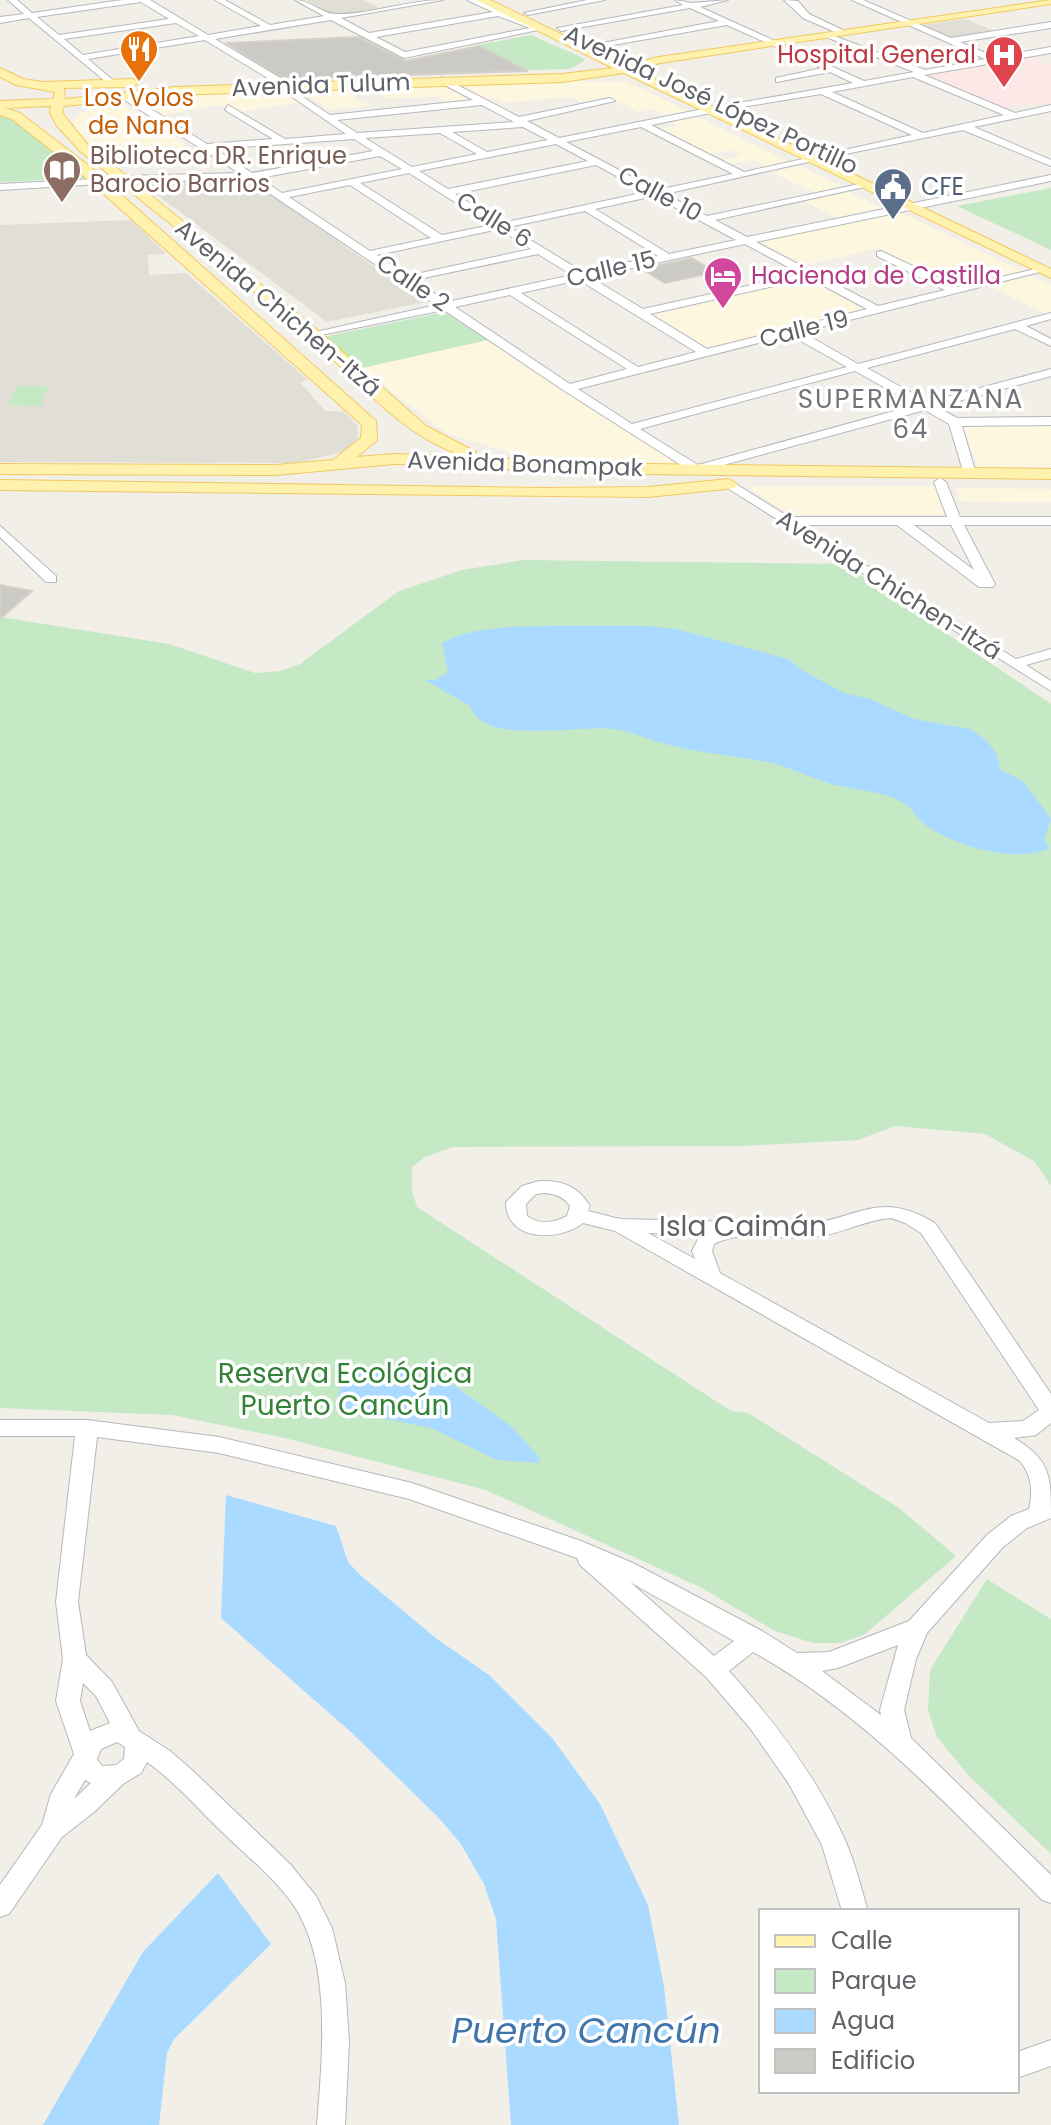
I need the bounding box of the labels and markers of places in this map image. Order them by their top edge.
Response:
restaurant icon: Los Volos de Nana [118,28,160,83]
hospital icon: Hospital General [983,34,1025,89]
place label: Hospital General [777,38,976,71]
place label: Los Volos de Nana [84,81,194,142]
place label: Biblioteca DR. Enrique Barocio Barrios [90,139,347,200]
library icon: Biblioteca DR. Enrique Barocio Barrios [41,149,83,204]
public building icon: CFE [872,166,914,221]
place label: CFE [921,170,964,203]
hotel icon: Hacienda de Castilla [702,255,744,310]
place label: Hacienda de Castilla [751,259,1001,292]

